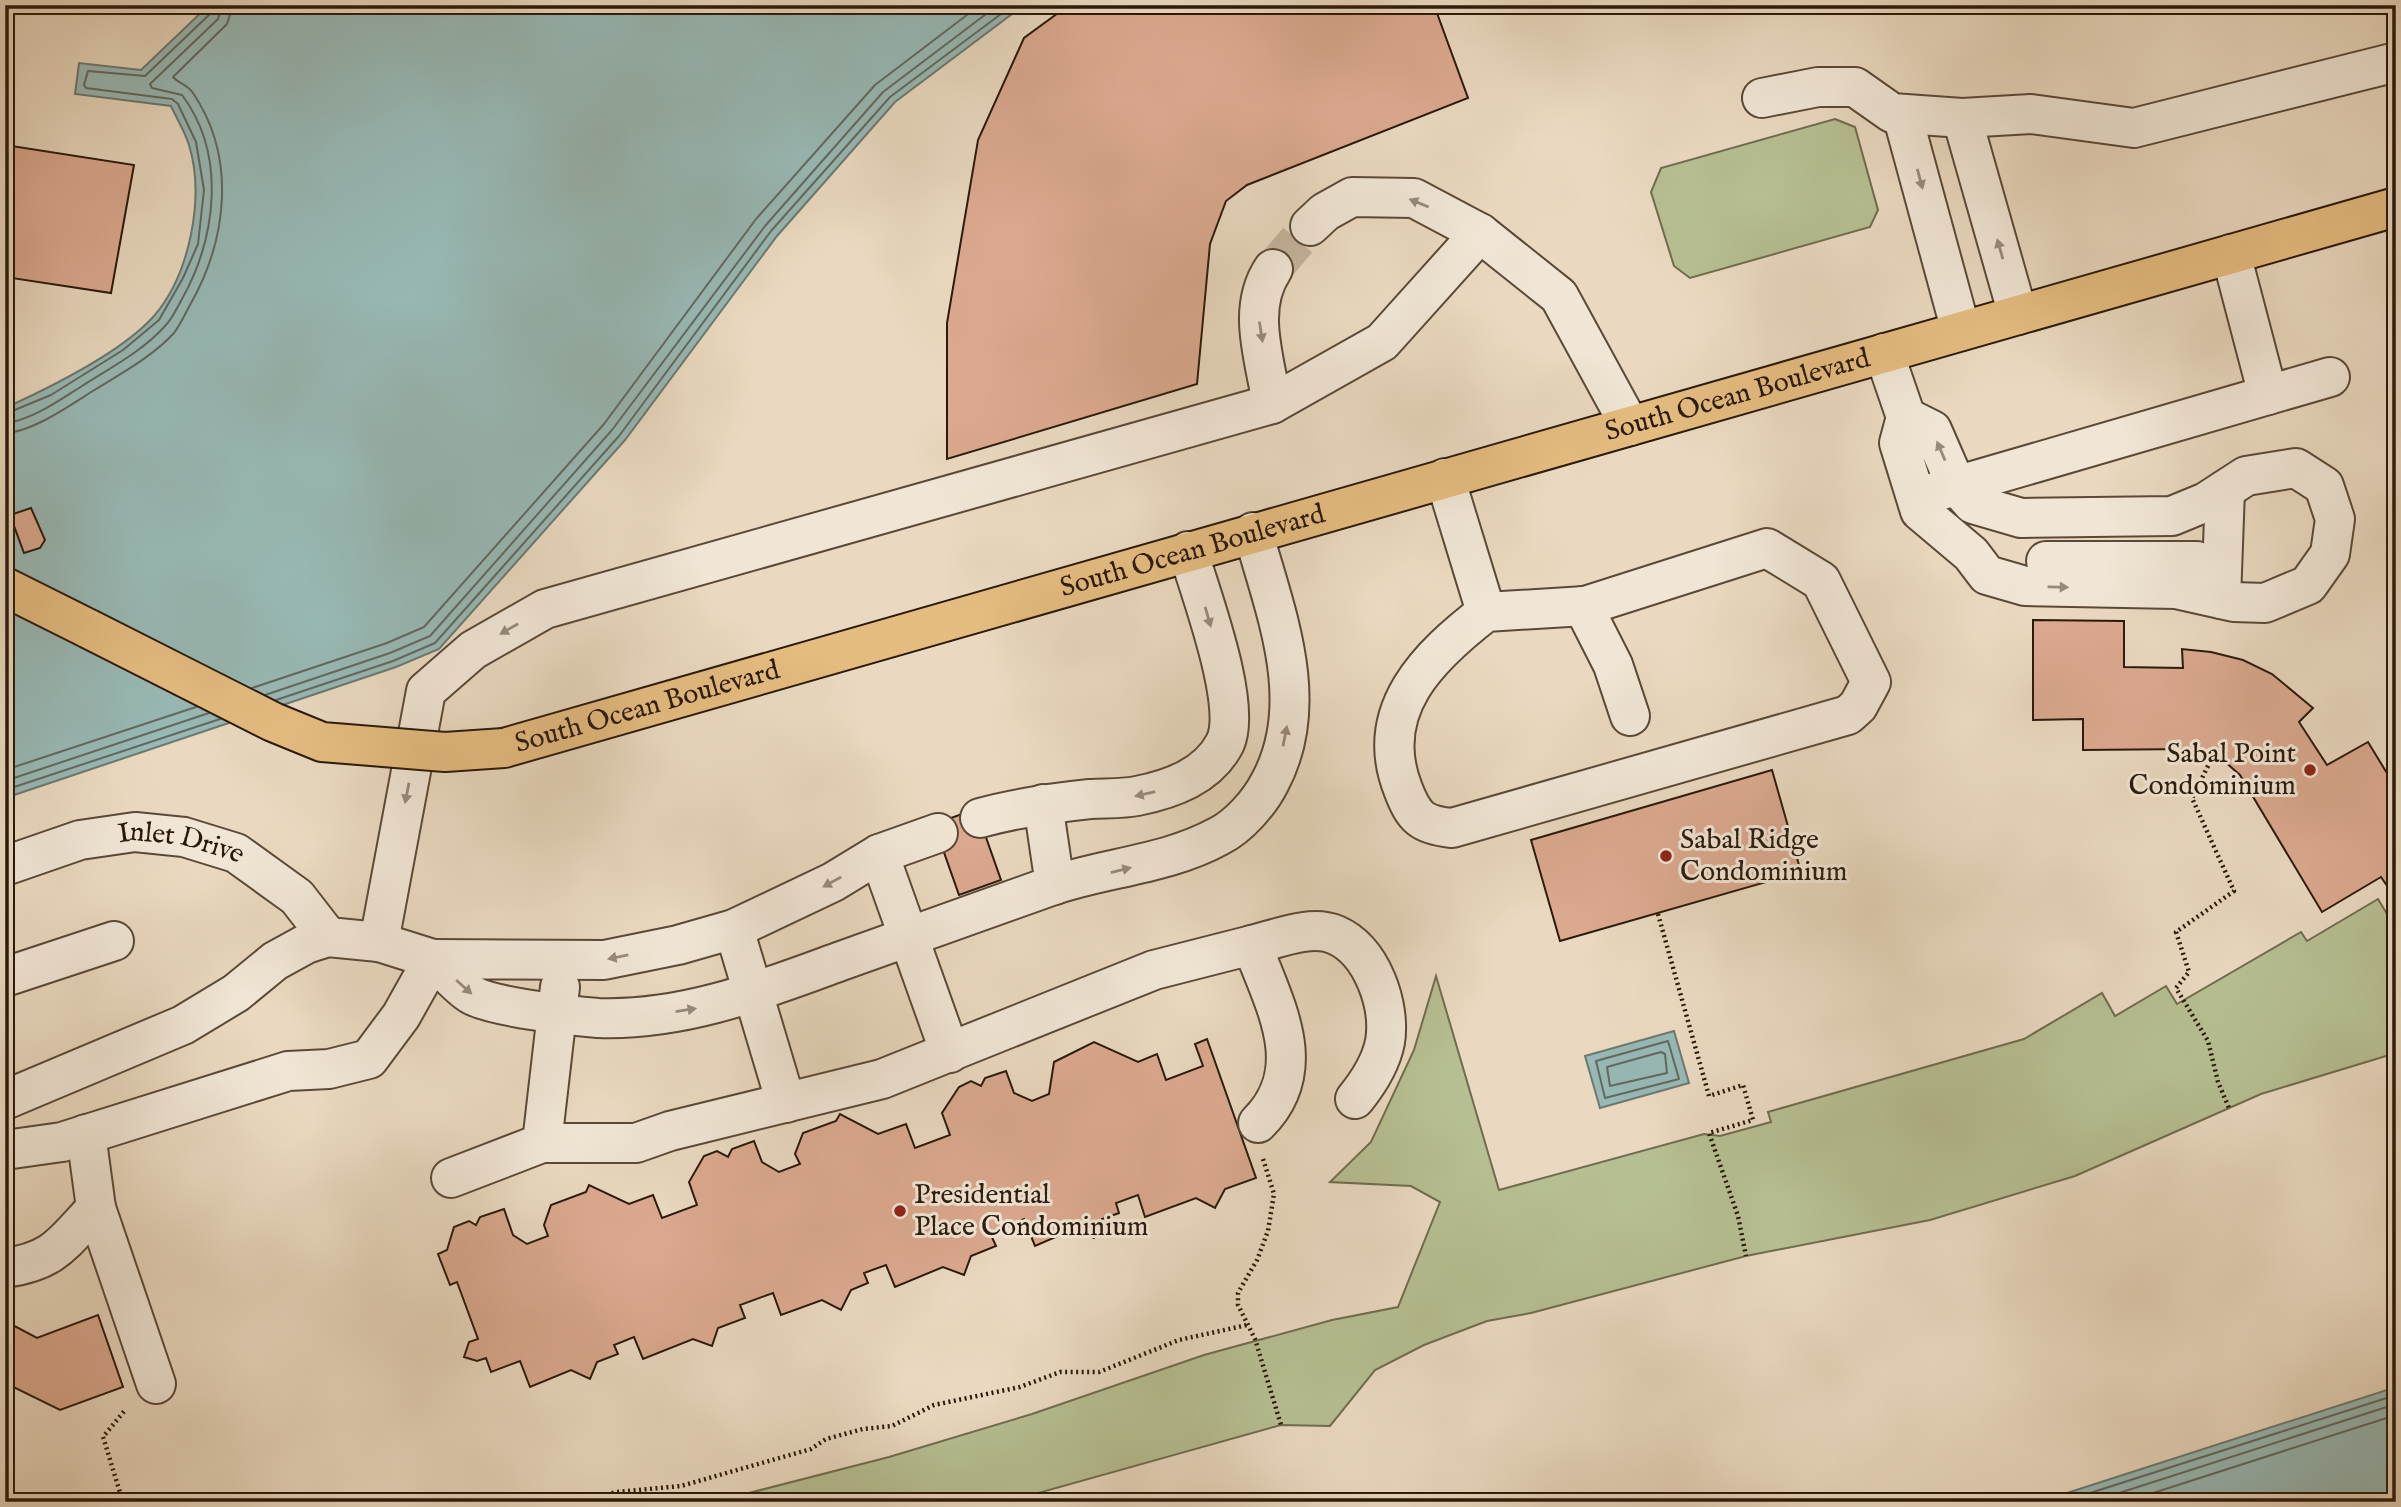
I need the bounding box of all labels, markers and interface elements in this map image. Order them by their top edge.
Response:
one-way arrow [1915,169,1926,191]
one-way arrow [1408,197,1429,208]
one-way arrow [1994,238,2004,259]
one-way arrow [1256,321,1267,343]
street label: South Ocean Boulevard [1601,341,1874,450]
one-way arrow [1935,440,1946,461]
street label: South Ocean Boulevard [1056,497,1329,606]
one-way arrow [2048,581,2070,593]
one-way arrow [1203,606,1213,627]
one-way arrow [499,623,518,635]
street label: South Ocean Boulevard [511,653,784,762]
one-way arrow [1280,725,1291,747]
place label: Sabal Point Condominium [2129,737,2296,804]
marker: Sabal Point Condominium [2302,762,2318,778]
one-way arrow [401,782,412,804]
one-way arrow [1134,788,1156,799]
street label: Inlet Drive [116,814,252,872]
place label: Sabal Ridge Condominium [1680,823,1847,890]
marker: Sabal Ridge Condominium [1658,848,1674,864]
one-way arrow [1111,864,1132,874]
one-way arrow [822,876,841,888]
one-way arrow [607,952,629,963]
one-way arrow [455,979,473,995]
one-way arrow [675,1004,697,1015]
place label: Presidential Place Condominium [914,1178,1148,1245]
marker: Presidential Place Condominium [892,1203,908,1219]

